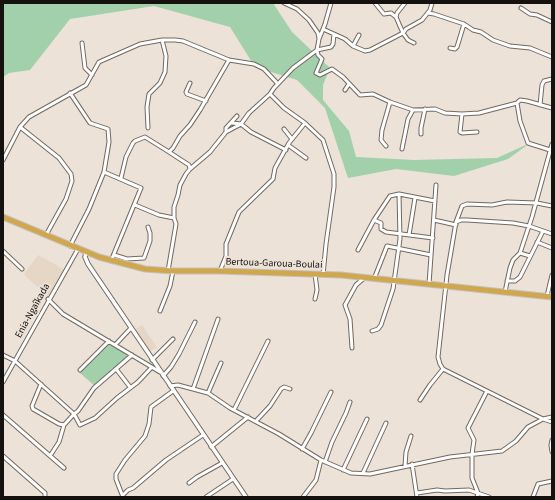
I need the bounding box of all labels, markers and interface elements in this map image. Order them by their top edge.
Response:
street label: Bertoua-Garoua-Boulai [225,256,323,272]
street label: Enia-Ngaîkada [13,282,53,340]

